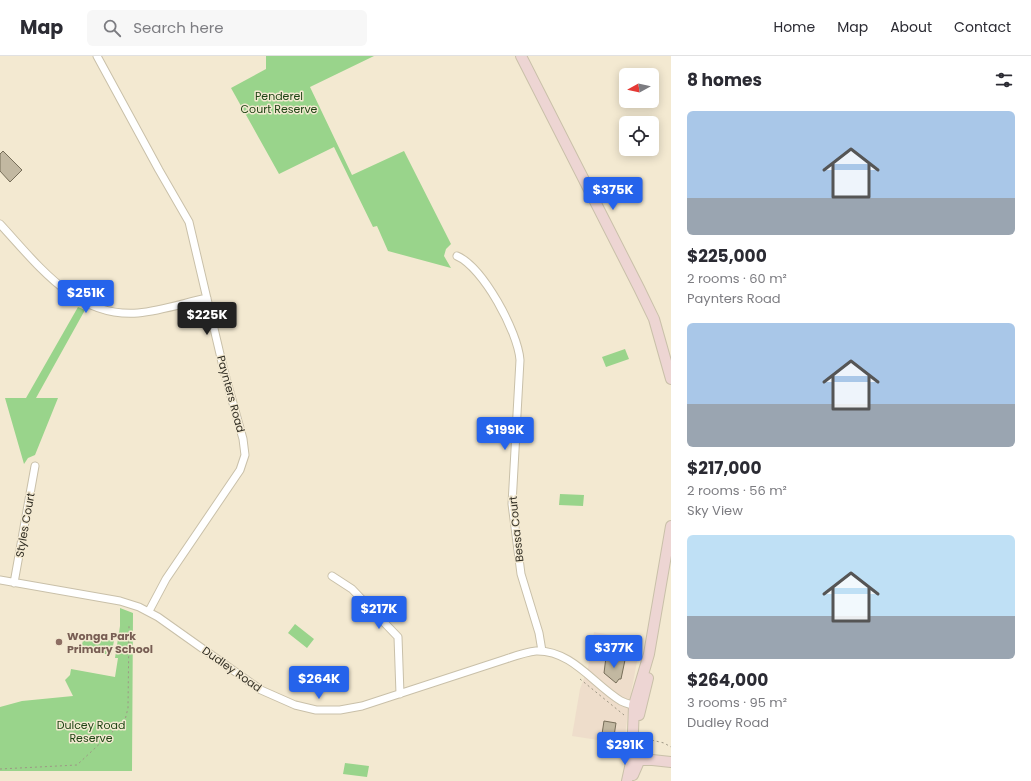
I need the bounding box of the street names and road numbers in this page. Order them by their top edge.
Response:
street label: Paynters Road [213,354,249,434]
street label: Styles Court [11,491,39,559]
street label: Bessa Court [505,495,527,563]
street label: Dudley Road [199,643,265,695]

